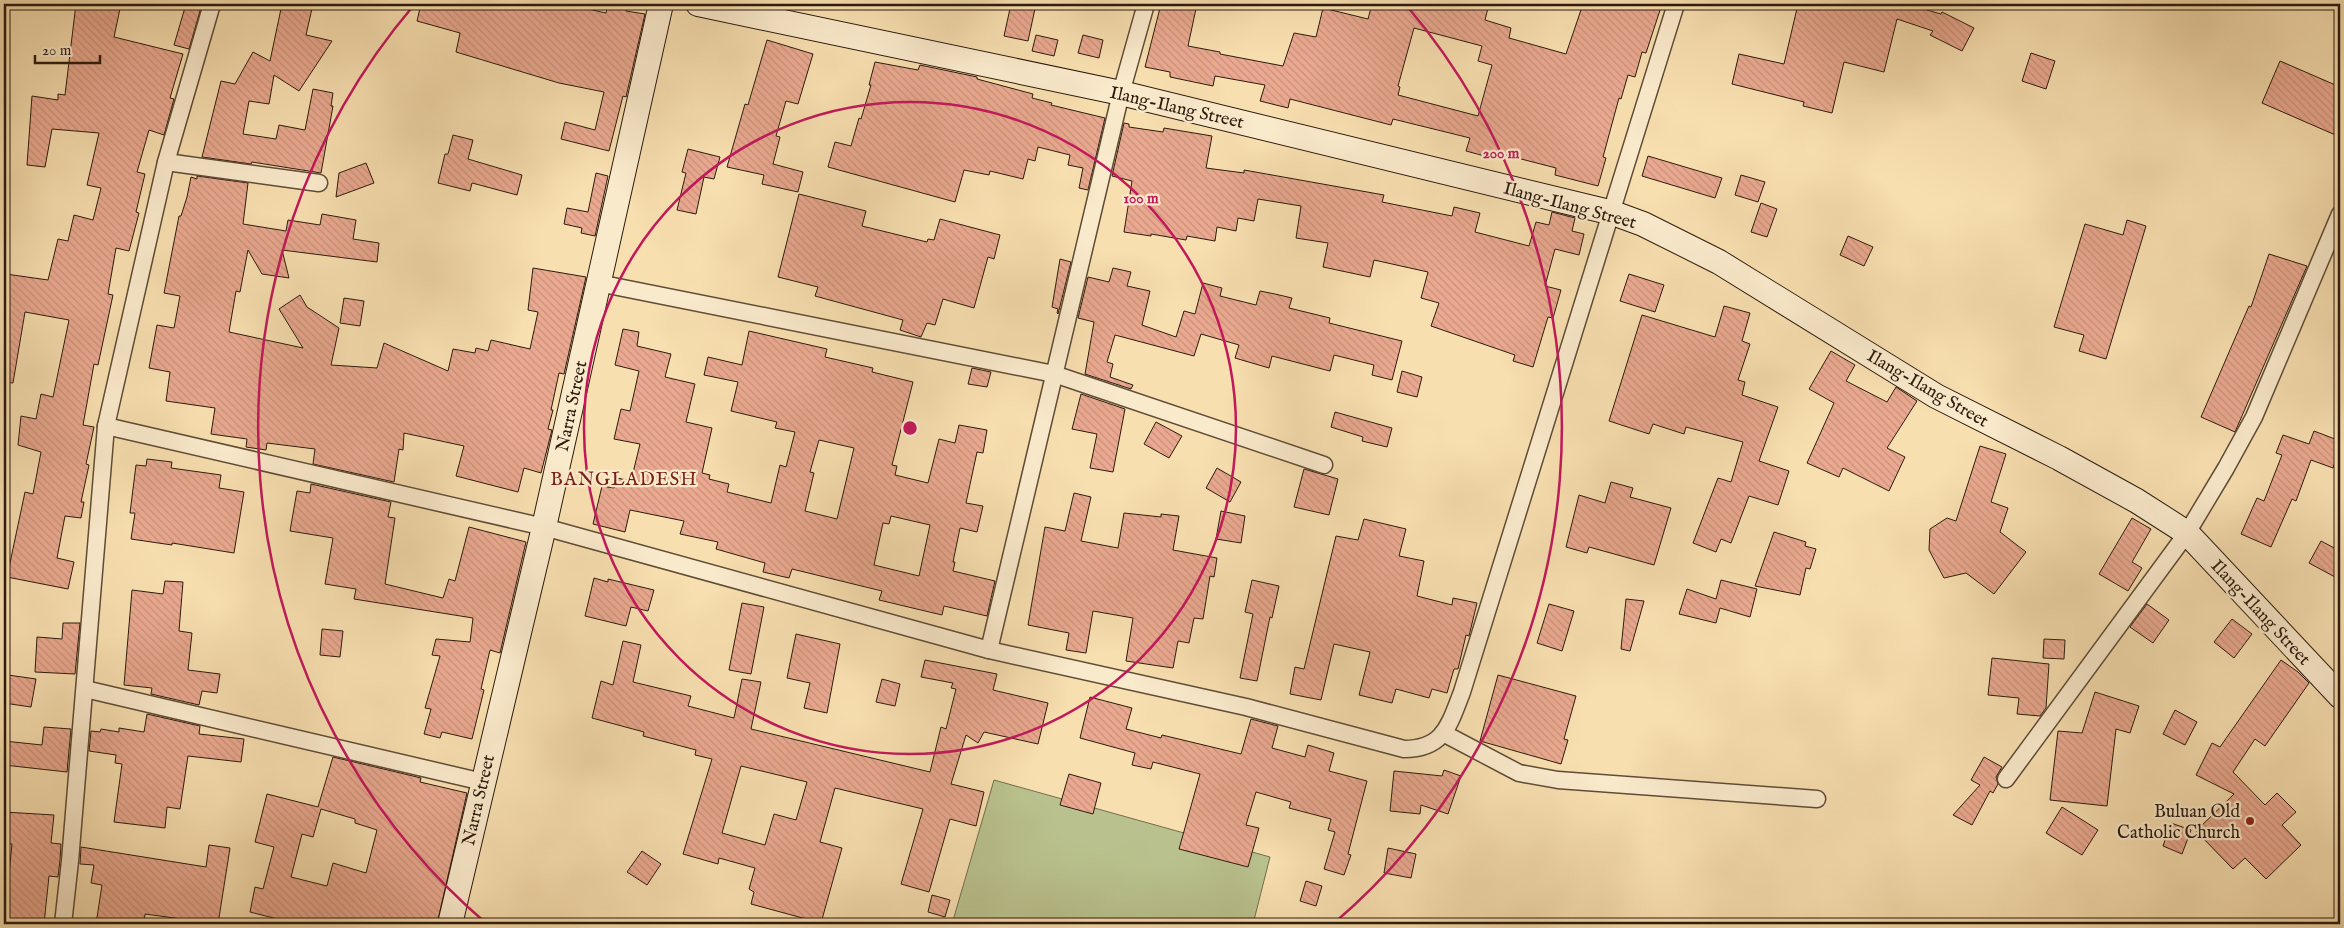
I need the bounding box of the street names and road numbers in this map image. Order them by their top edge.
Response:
street label: Ilang-Ilang Street [1108,82,1246,135]
street label: Ilang-Ilang Street [1501,178,1639,235]
street label: Ilang-Ilang Street [1862,345,1992,433]
street label: Narra Street [552,359,593,454]
street label: Ilang-Ilang Street [2205,555,2315,671]
street label: Narra Street [458,753,501,848]

